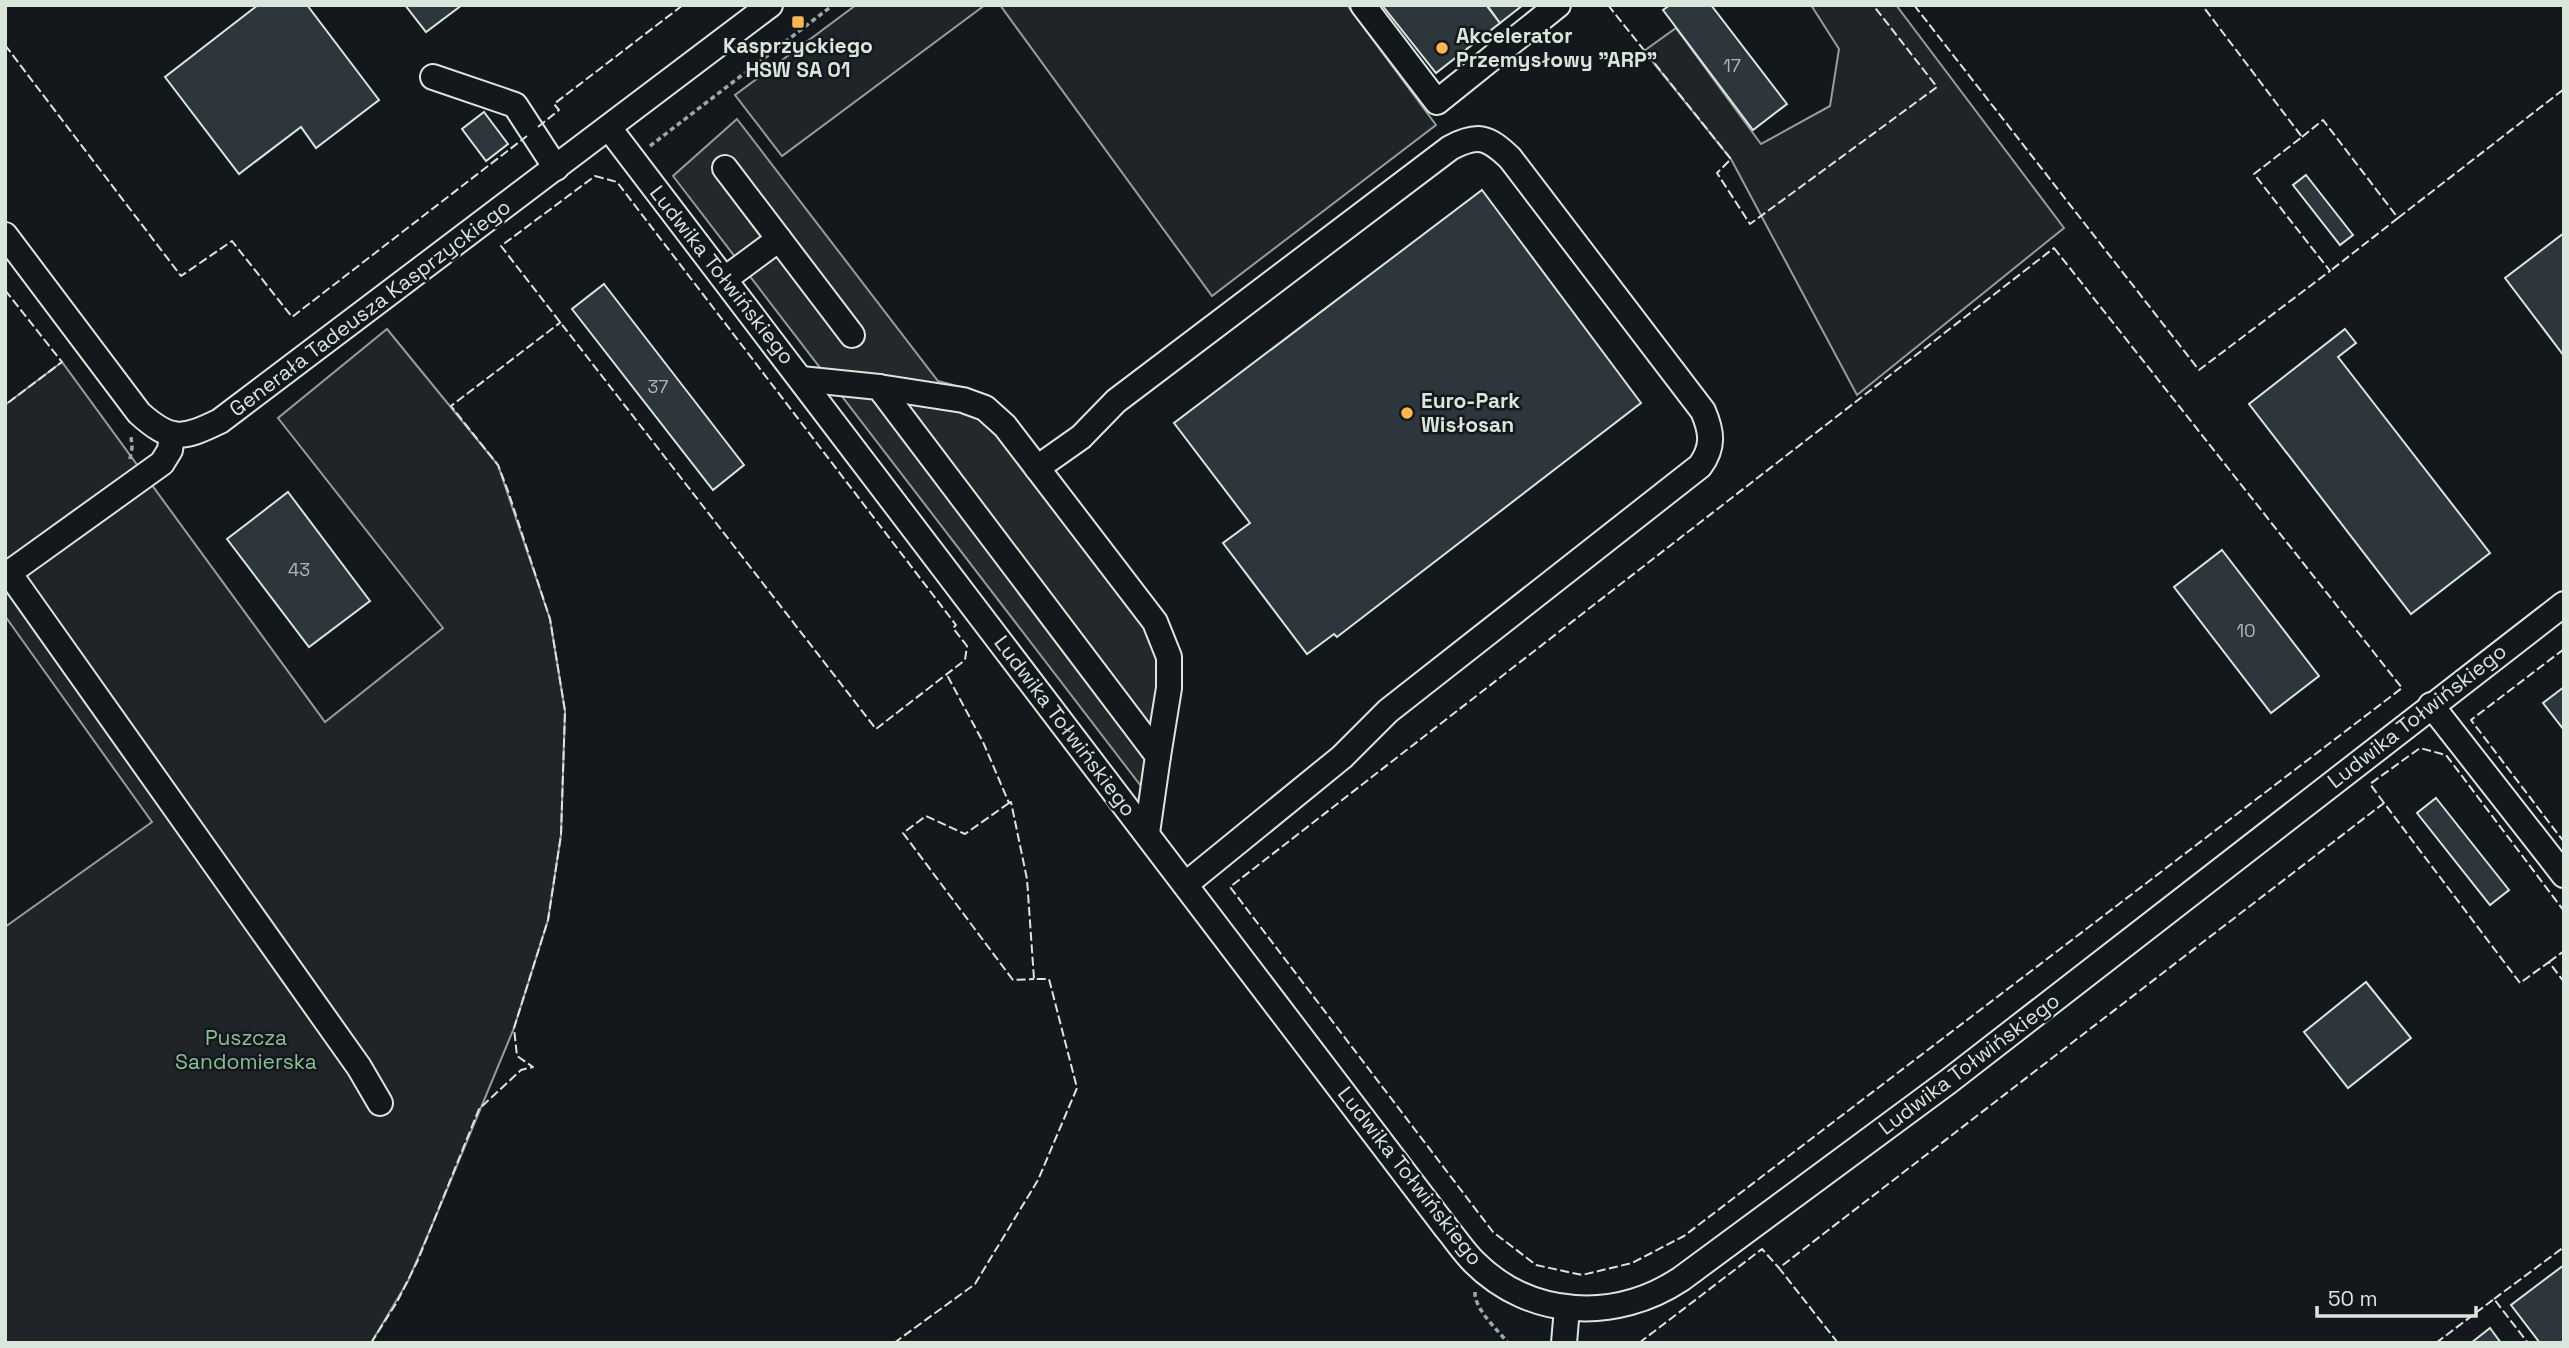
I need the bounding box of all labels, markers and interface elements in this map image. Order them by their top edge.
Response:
marker: Kasprzyckiego HSW SA 01 [790,14,806,30]
place label: Akcelerator Przemysłowy "ARP" [1456,22,1657,73]
place label: Kasprzyckiego HSW SA 01 [723,32,873,83]
marker: Akcelerator Przemysłowy "ARP" [1434,40,1450,56]
house number: 17 [1723,54,1741,77]
street label: Ludwika Tołwińskiego [644,180,801,370]
street label: Generała Tadeusza Kasprzyckiego [224,193,516,422]
house number: 37 [647,375,669,398]
place label: Euro-Park Wisłosan [1421,387,1520,438]
marker: Euro-Park Wisłosan [1399,405,1415,421]
house number: 43 [288,558,310,581]
house number: 10 [2236,619,2256,642]
street label: Ludwika Tołwińskiego [988,630,1142,822]
street label: Ludwika Tołwińskiego [2322,637,2512,794]
street label: Ludwika Tołwińskiego [1873,987,2065,1141]
park label: Puszcza Sandomierska [175,1024,317,1075]
street label: Ludwika Tołwińskiego [1332,1081,1489,1271]
scale bar [2317,1274,2476,1318]
text: 50 m [2328,1285,2378,1312]

